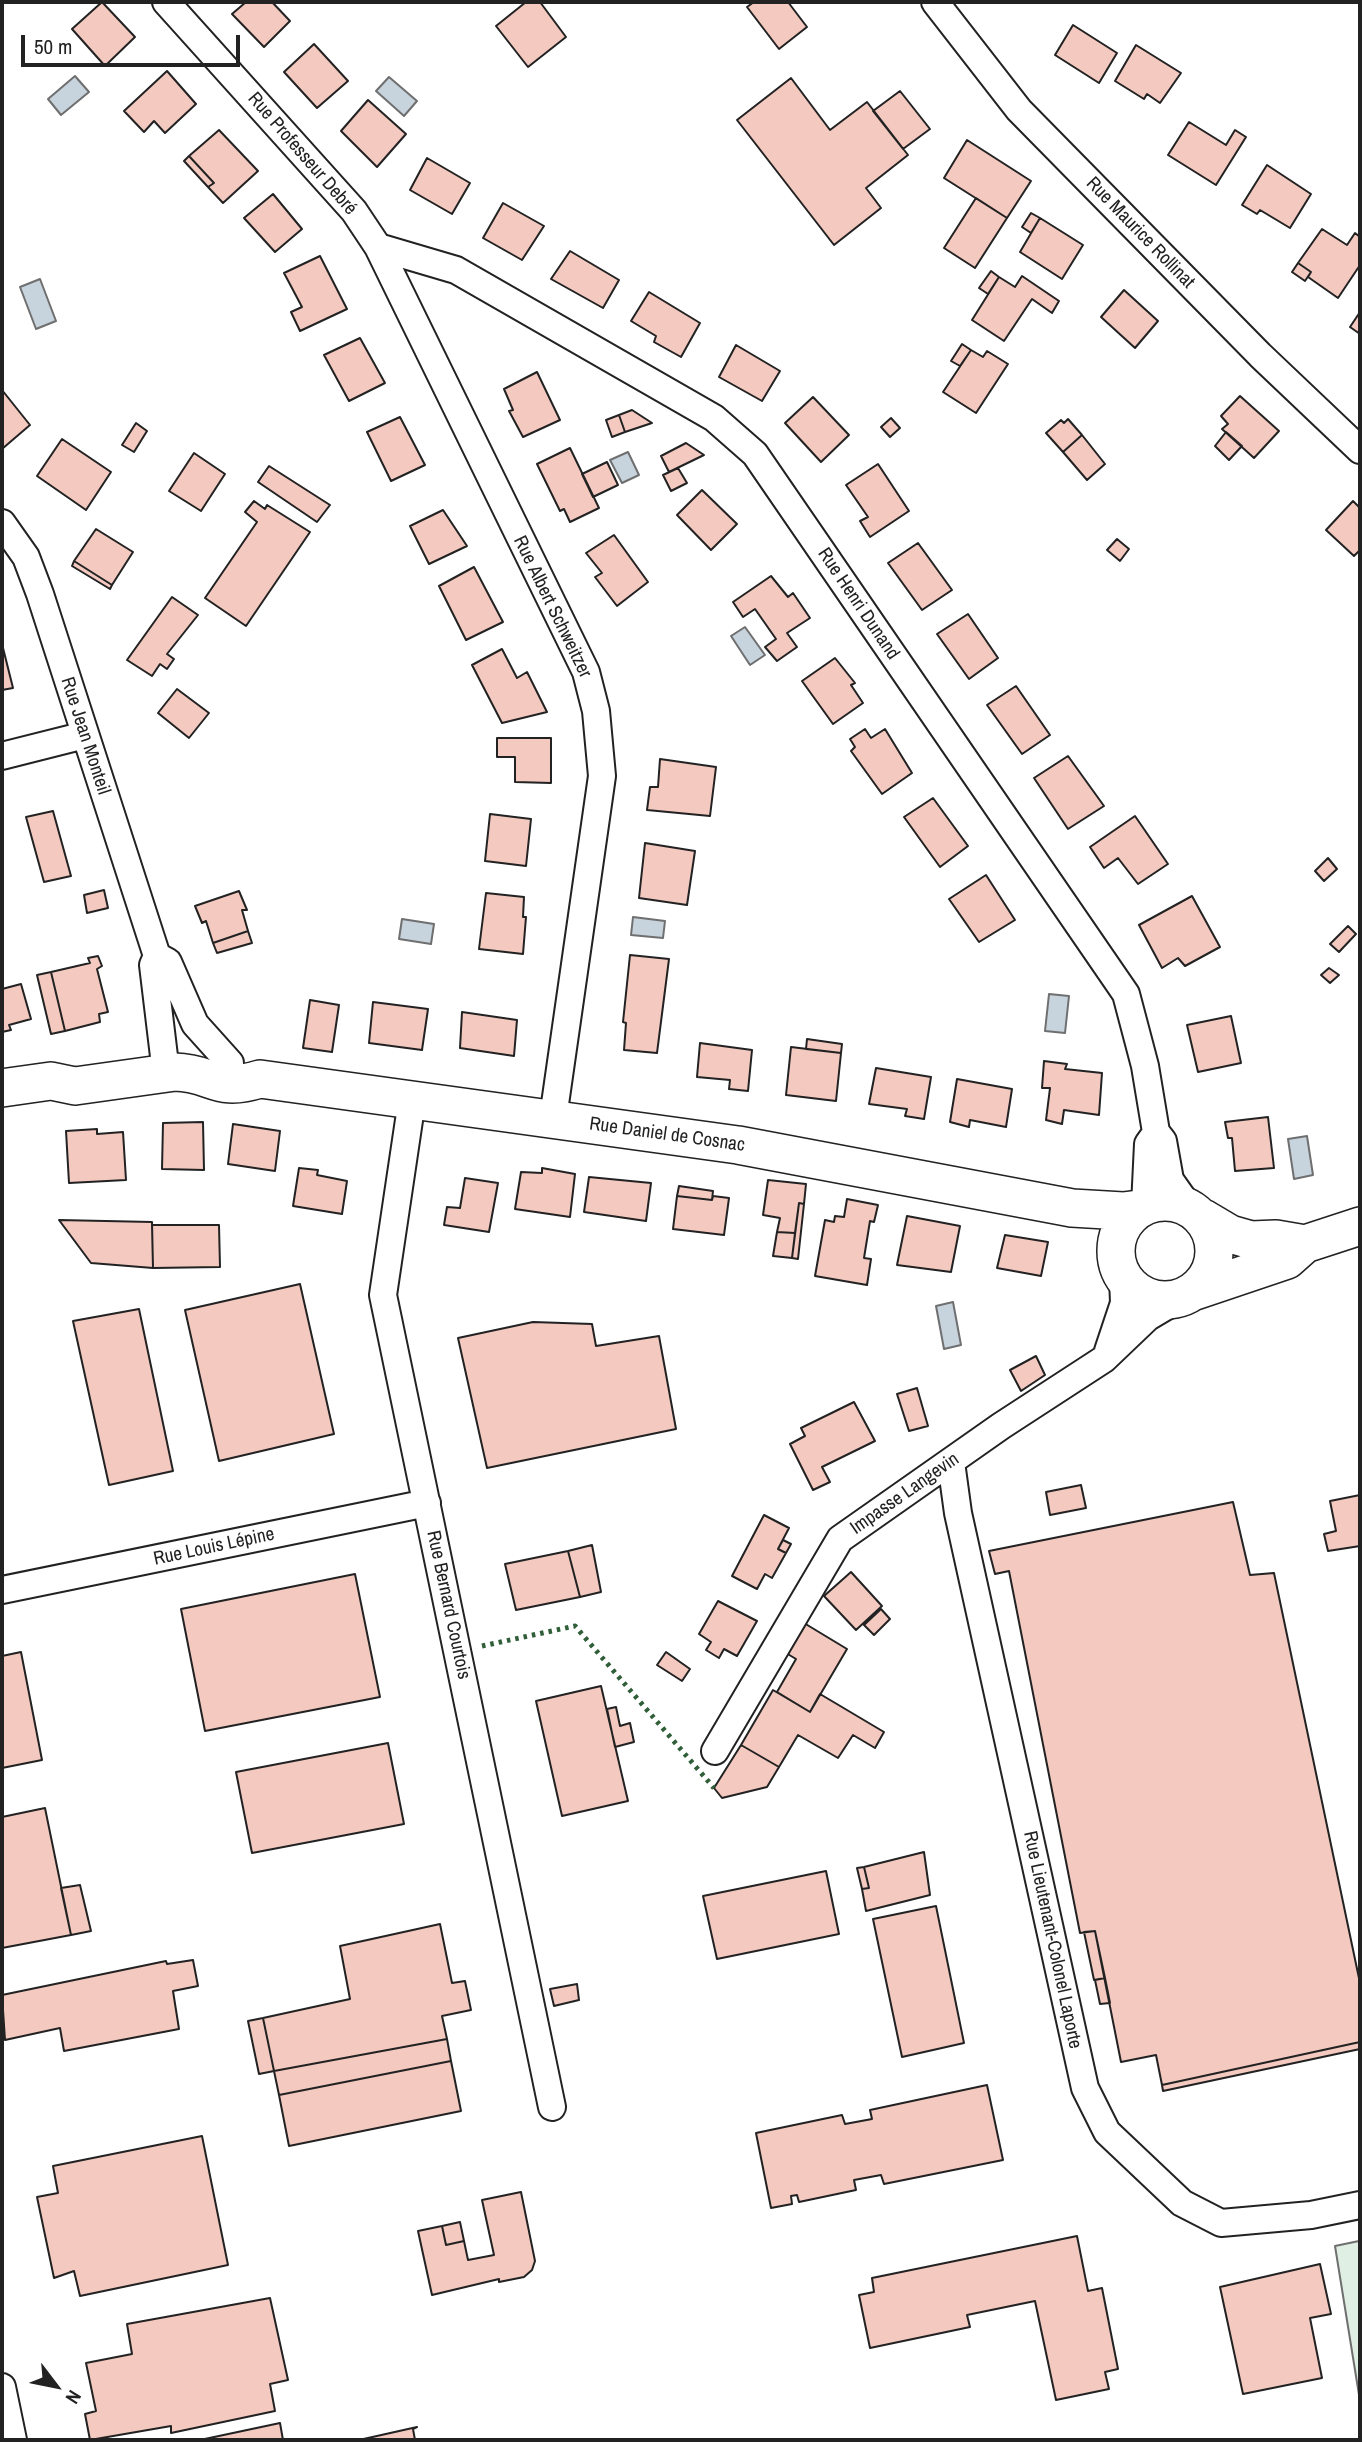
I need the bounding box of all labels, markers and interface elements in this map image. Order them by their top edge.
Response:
scale bar [24,21,243,65]
text: 50 m [34,32,72,61]
street label: Rue Professeur Debré [243,88,361,220]
street label: Rue Maurice Rollinat [1081,172,1199,294]
street label: Rue Albert Schweitzer [508,532,596,682]
street label: Rue Henri Dunand [812,544,904,664]
street label: Rue Jean Monteil [55,674,115,798]
street label: Rue Daniel de Cosnac [588,1113,746,1157]
street label: Impasse Langevin [846,1448,964,1540]
street label: Rue Louis Lépine [151,1523,277,1571]
street label: Rue Bernard Courtois [421,1529,475,1681]
street label: Rue Lieutenant-Colonel Laporte [1018,1829,1086,2051]
north arrow [21,2351,91,2421]
text: N [60,2385,88,2409]

